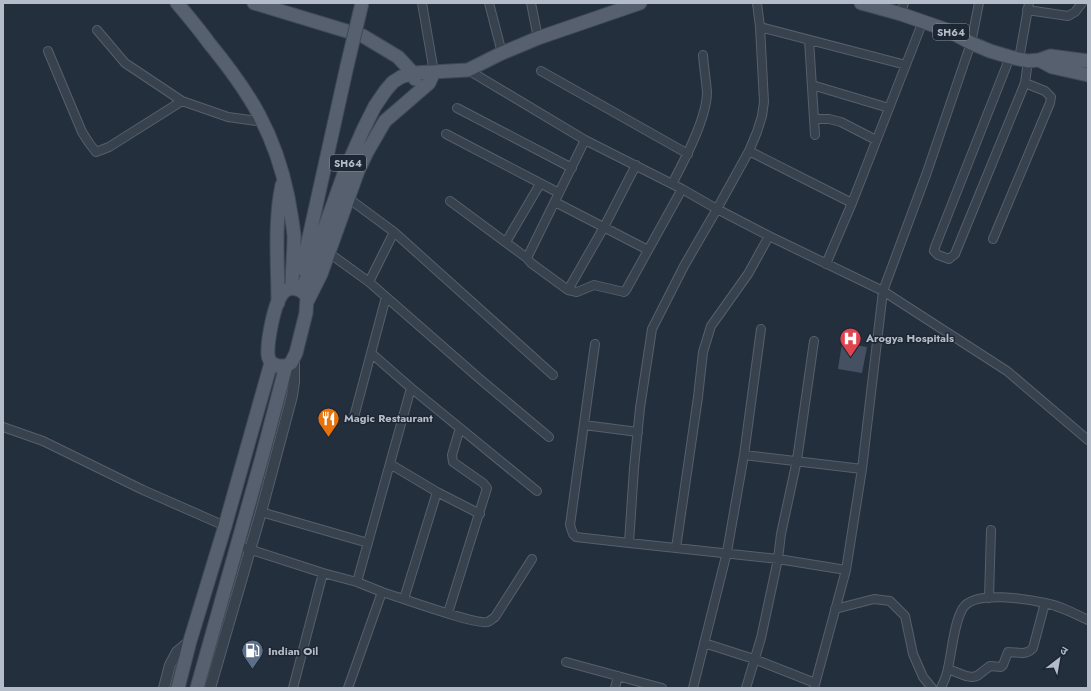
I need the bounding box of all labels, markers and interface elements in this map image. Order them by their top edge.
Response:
road number: SH64 [933,24,969,40]
road number: SH64 [330,155,366,171]
hospital icon: Arogya Hospitals [838,325,864,358]
place label: Arogya Hospitals [865,330,954,346]
restaurant icon: Magic Restaurant [316,405,342,438]
place label: Magic Restaurant [344,410,433,426]
fuel station icon: Indian Oil [239,638,265,671]
north arrow [1039,639,1079,679]
text: उ [1057,642,1072,659]
place label: Indian Oil [268,643,318,659]

